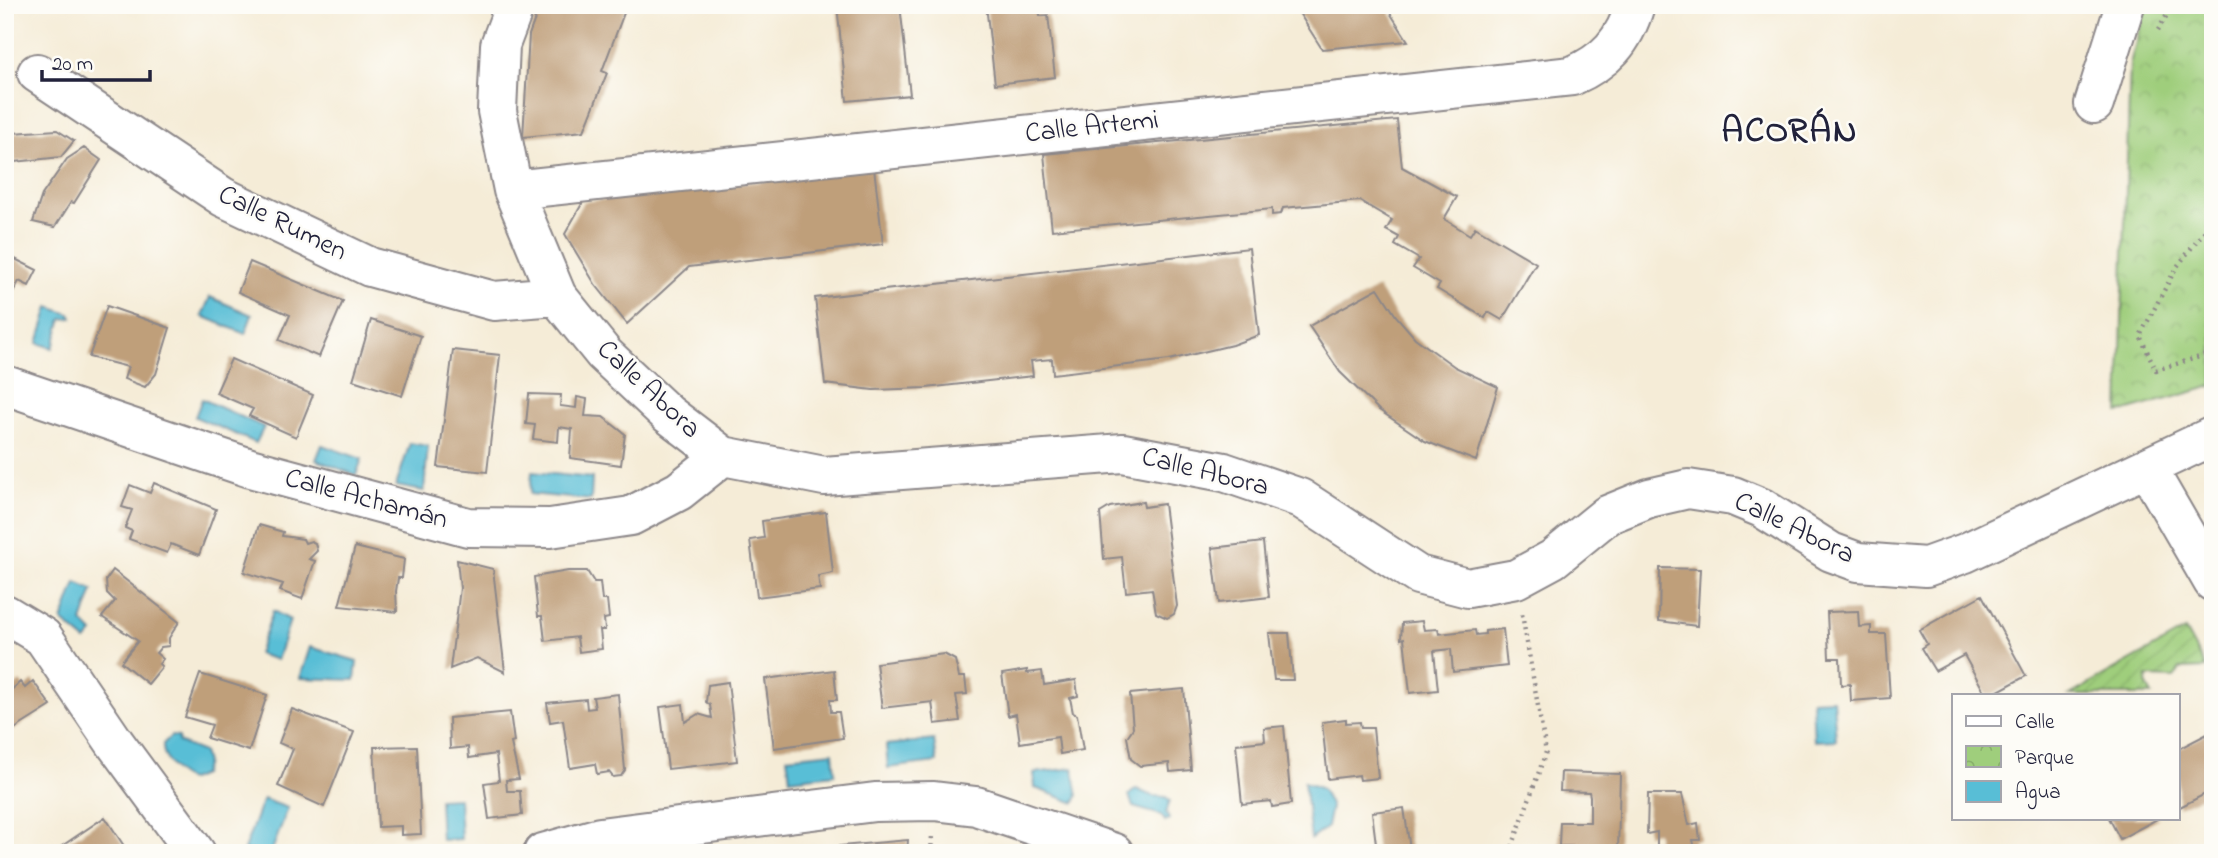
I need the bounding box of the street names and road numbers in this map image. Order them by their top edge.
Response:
street label: Calle Artemi [1023,101,1161,155]
street label: Calle Rumen [211,175,353,273]
street label: Calle Abora [587,331,709,449]
street label: Calle Abora [1137,437,1273,509]
street label: Calle Achamán [280,459,452,541]
street label: Calle Abora [1727,482,1861,576]

